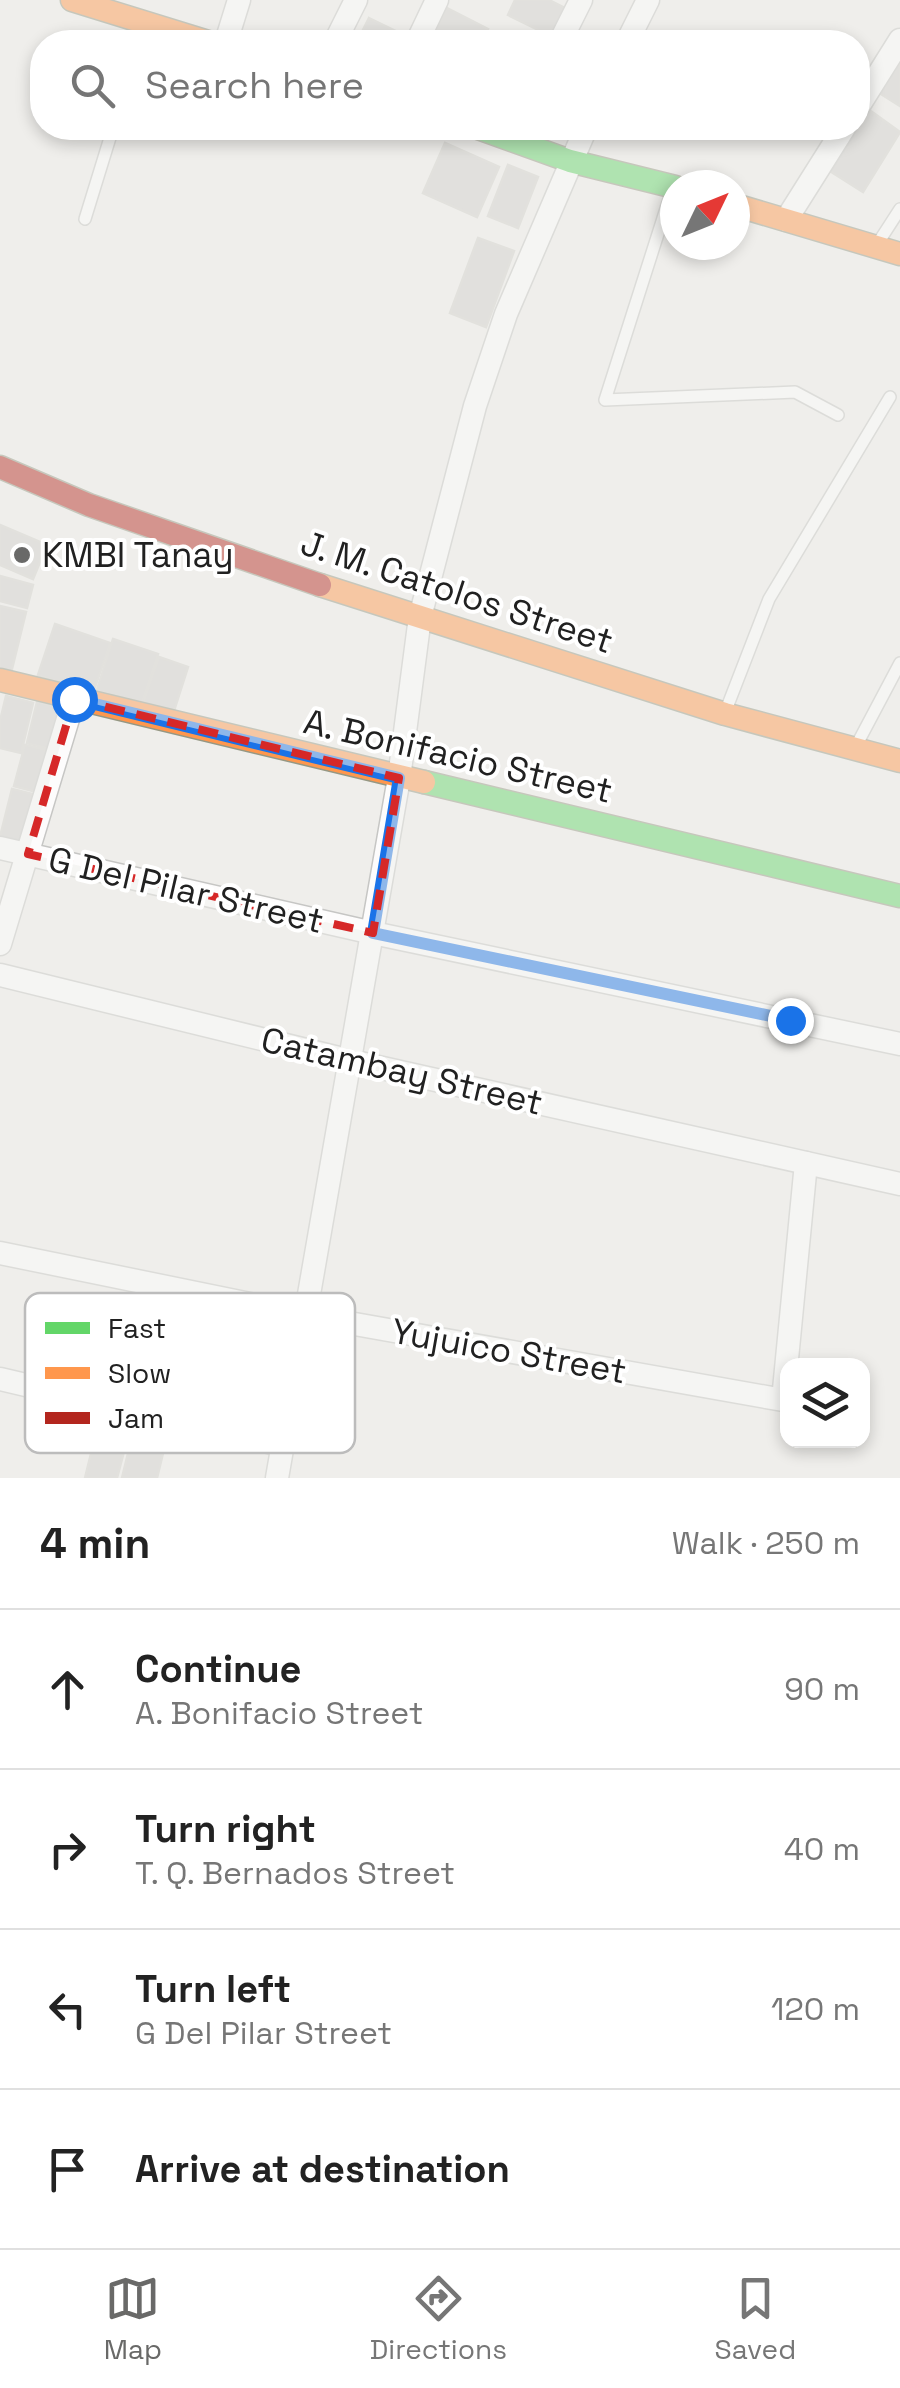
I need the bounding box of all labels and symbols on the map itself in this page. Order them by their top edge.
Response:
north arrow [660,170,750,260]
street label: J. M. Catolos Street [295,521,619,663]
place label: KMBI Tanay [42,533,234,577]
marker: KMBI Tanay [11,544,33,566]
route start [52,677,98,723]
street label: A. Bonifacio Street [299,699,617,813]
street label: G Del Pilar Street [44,837,328,943]
route end [768,998,814,1044]
street label: Catambay Street [257,1017,547,1125]
legend [25,1293,355,1453]
street label: Yujuico Street [388,1309,630,1393]
text: Fast [108,1310,166,1346]
text: Slow [108,1355,171,1391]
text: Jam [108,1400,164,1436]

